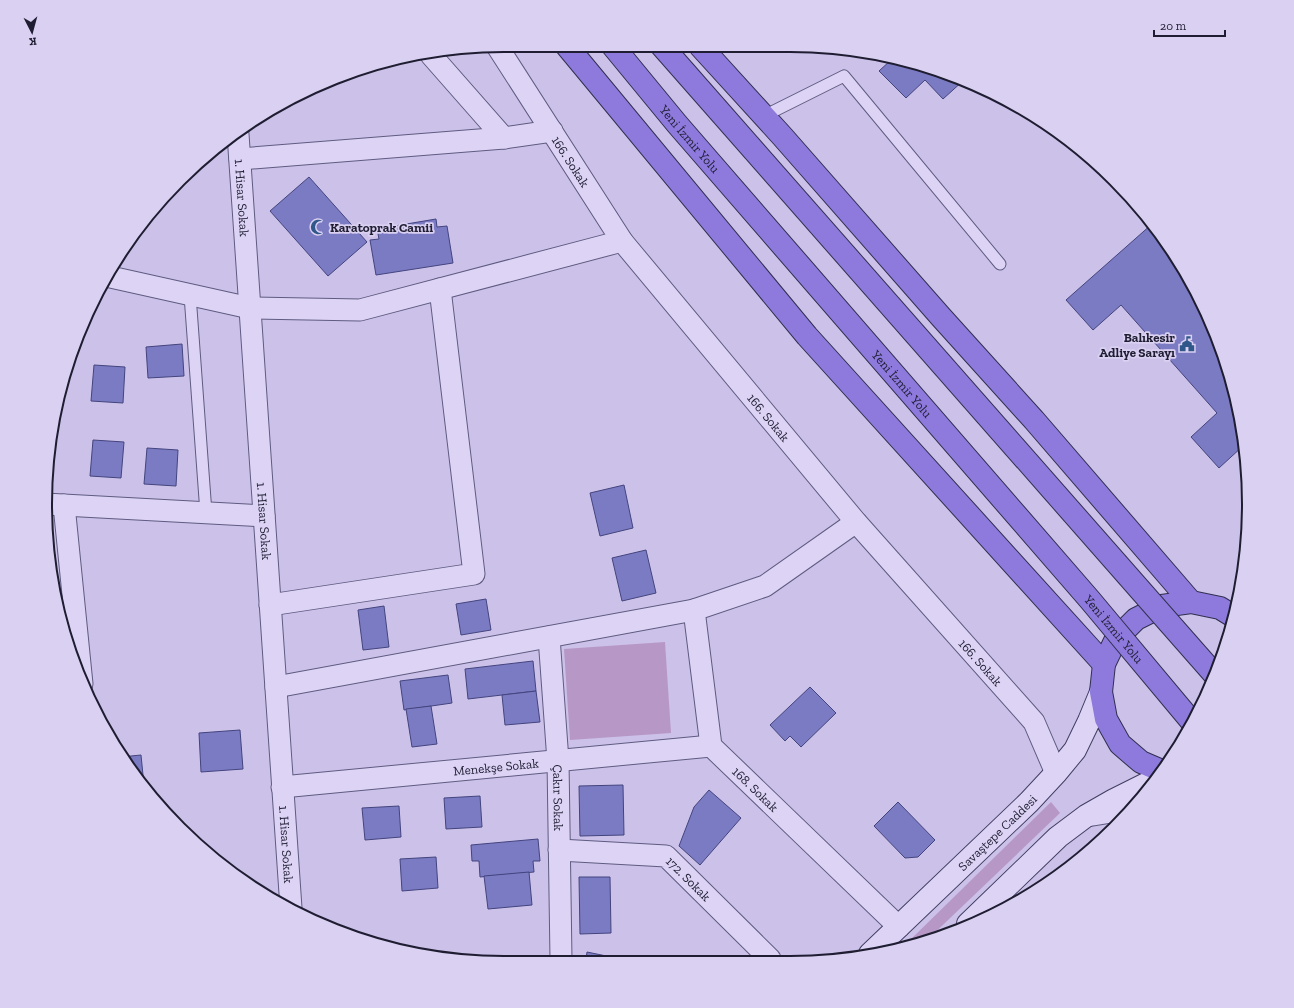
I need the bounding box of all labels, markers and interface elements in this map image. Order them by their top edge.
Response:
north arrow [12,12,52,52]
scale bar [1154,12,1225,38]
text: 20 m [1160,19,1187,33]
text: K [28,35,37,48]
street label: Yeni İzmir Yolu [656,101,723,177]
street label: 166. Sokak [549,133,593,190]
street label: 1. Hisar Sokak [232,159,252,237]
mosque icon: Karatoprak Camii [309,218,327,236]
place label: Karatoprak Camii [330,220,433,235]
place label: Balıkesir Adliye Sarayı [1099,330,1175,360]
public building icon: Balıkesir Adliye Sarayı [1178,335,1196,353]
street label: Yeni İzmir Yolu [868,346,936,421]
street label: 166. Sokak [744,391,793,445]
street label: 1. Hisar Sokak [254,482,274,561]
street label: Yeni İzmir Yolu [1080,591,1147,667]
street label: 166. Sokak [956,636,1005,689]
street label: Menekşe Sokak [453,755,540,779]
street label: Çakır Sokak [550,764,566,831]
street label: 168. Sokak [729,764,782,815]
street label: Savaştepe Caddesi [955,791,1040,874]
street label: 1. Hisar Sokak [276,805,296,884]
street label: 172. Sokak [663,853,714,904]

